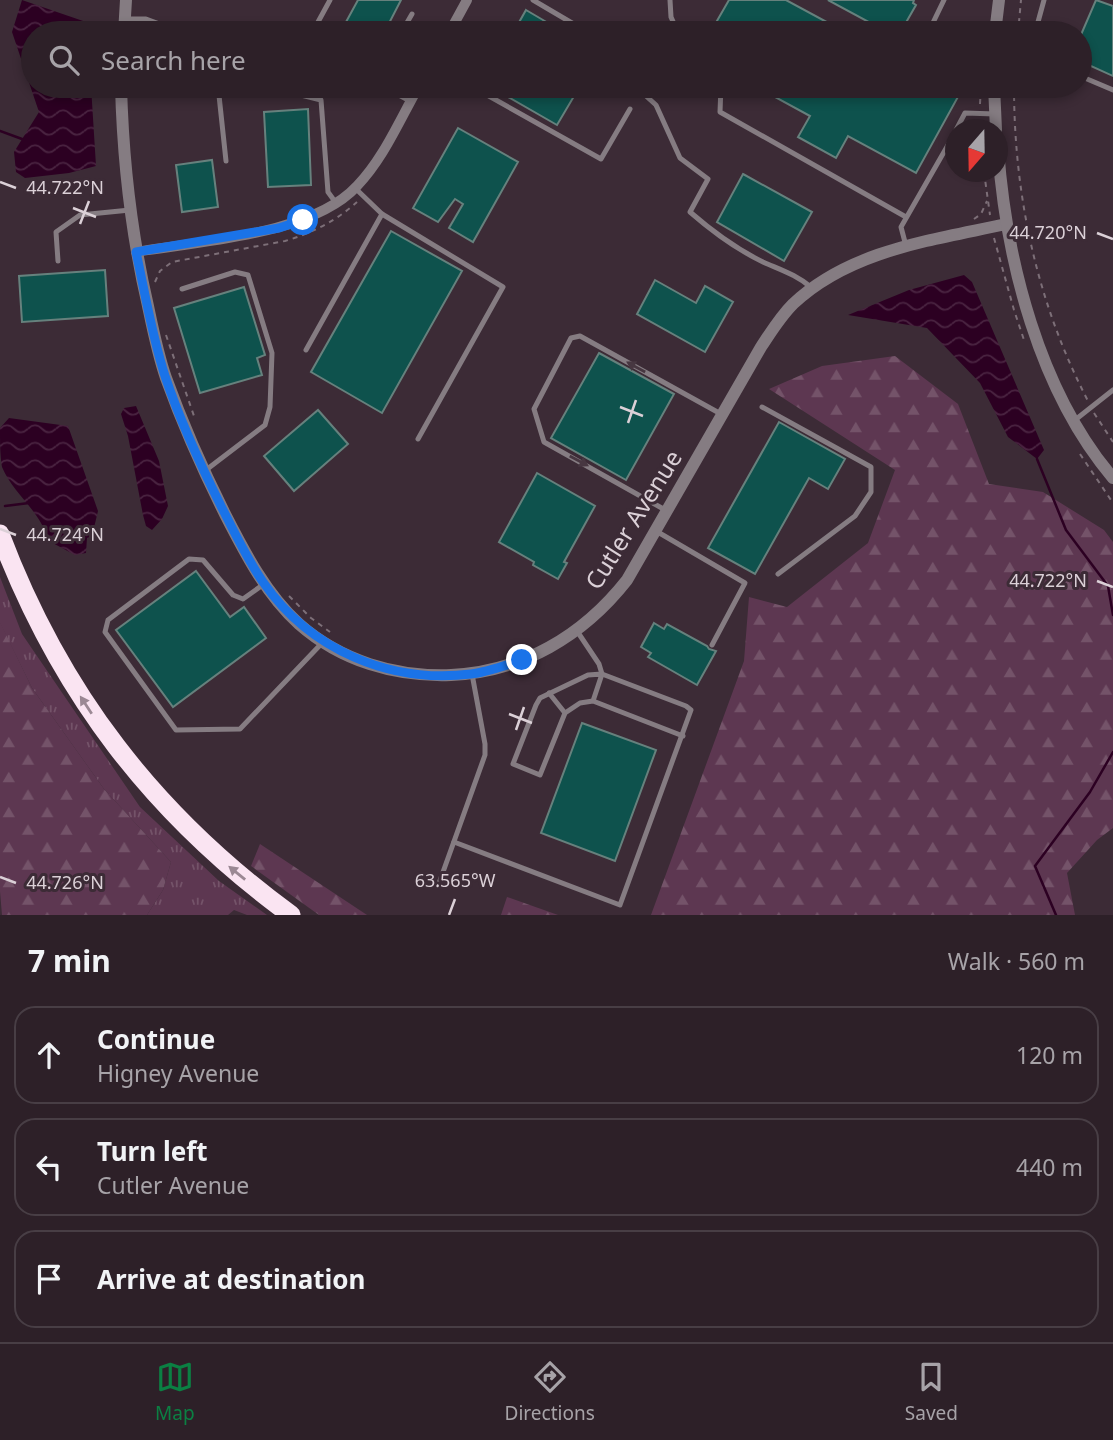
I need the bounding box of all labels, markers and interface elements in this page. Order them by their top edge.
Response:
search box [21,21,1092,98]
icon: search [45,41,83,79]
text: Search here [101,42,246,78]
north arrow [945,119,1008,182]
text: 44.722°N [26,175,104,199]
route start [287,204,318,235]
text: 44.720°N [1009,220,1087,244]
one-way arrow [626,361,645,373]
street label: Cutler Avenue [577,443,689,595]
one-way arrow [569,455,588,467]
text: 44.724°N [26,522,104,546]
text: 44.722°N [1009,568,1087,592]
route end [506,644,537,675]
one-way arrow [79,695,92,714]
one-way arrow [229,866,246,881]
text: 63.565°W [415,868,496,892]
text: 44.726°N [26,870,104,894]
text: 7 min [28,940,111,981]
text: Walk · 560 m [948,945,1085,977]
text: Continue [97,1021,215,1057]
icon: ahead [30,1036,68,1074]
text: 120 m [1016,1039,1083,1071]
text: Higney Avenue [97,1057,259,1089]
text: Turn left [97,1133,208,1169]
icon: left [30,1148,68,1186]
text: 440 m [1016,1151,1083,1183]
text: Cutler Avenue [97,1169,249,1201]
icon: arrive [30,1260,68,1298]
text: Arrive at destination [97,1261,366,1297]
tab: Map [155,1358,195,1426]
tab: Directions [505,1358,595,1426]
tab: Saved [905,1358,958,1426]

